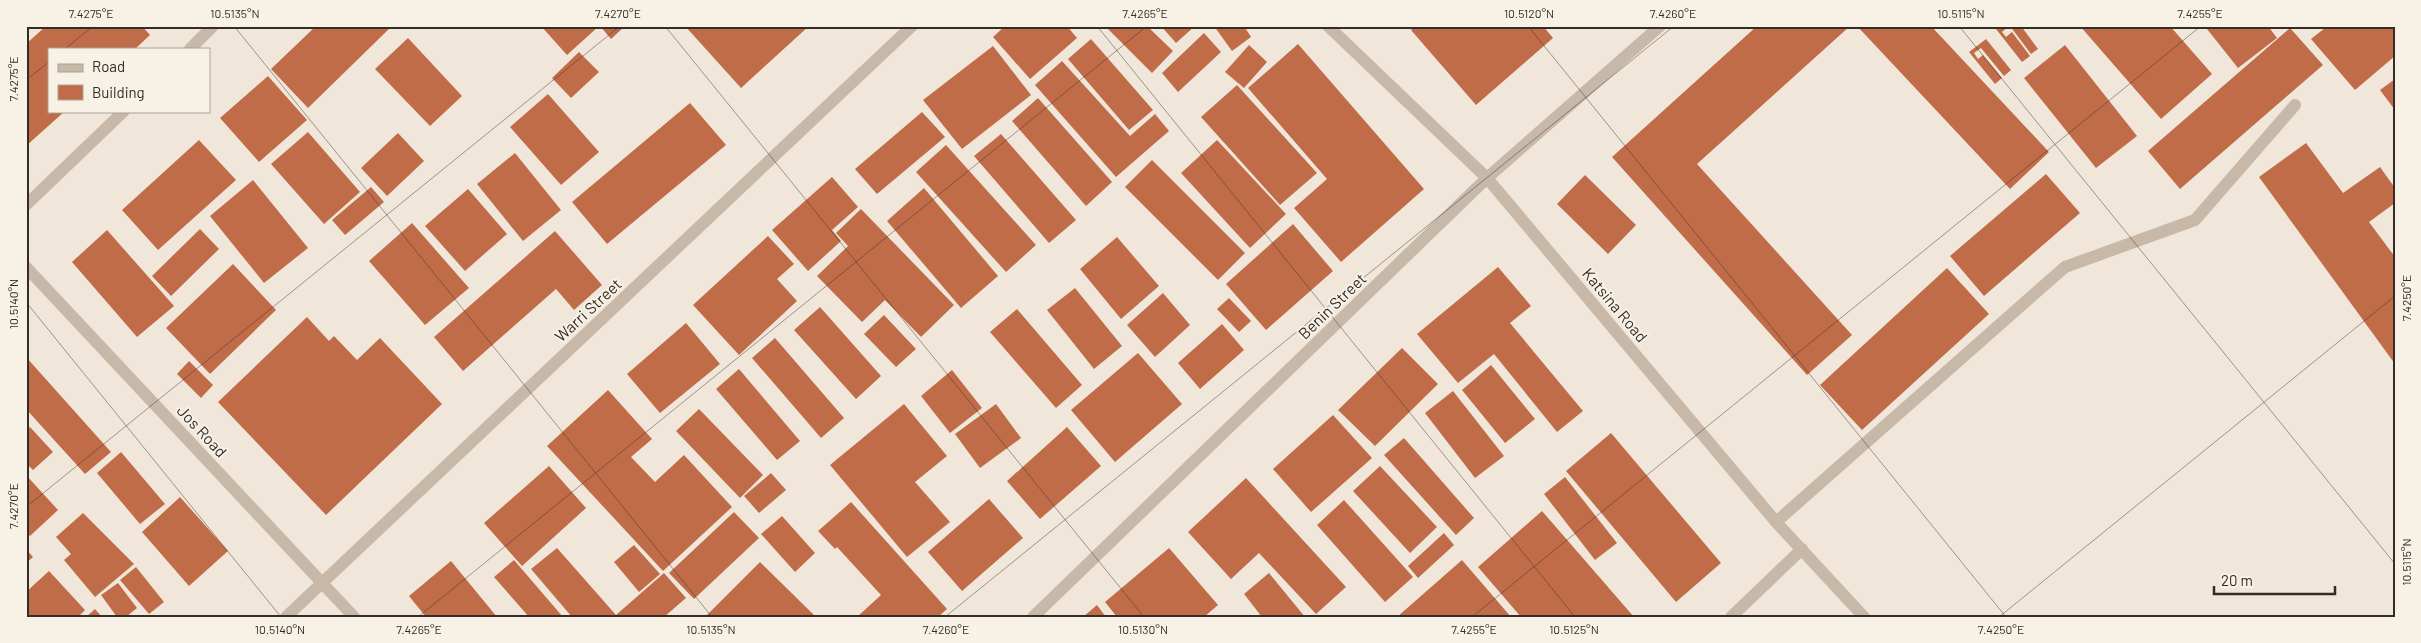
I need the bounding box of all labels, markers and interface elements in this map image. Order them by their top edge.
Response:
text: 7.4275°E [68,6,114,20]
text: 10.5135°N [210,6,260,20]
text: 7.4270°E [595,6,641,20]
text: 7.4265°E [1122,6,1168,20]
text: 10.5120°N [1504,6,1554,20]
text: 7.4260°E [1650,6,1696,20]
text: 10.5115°N [1937,6,1985,20]
text: 7.4255°E [2177,6,2223,20]
legend [48,48,210,112]
text: 7.4275°E [6,56,20,102]
text: Road [92,57,125,75]
text: Building [92,83,145,101]
street label: Katsina Road [1579,264,1652,346]
street label: Benin Street [1294,269,1369,343]
street label: Warri Street [550,274,625,345]
text: 7.4250°E [2399,275,2413,321]
text: 10.5140°N [6,279,20,329]
street label: Jos Road [174,401,231,461]
text: 7.4270°E [6,483,20,529]
text: 10.5115°N [2399,538,2413,586]
scale bar [2214,563,2335,595]
text: 20 m [2221,571,2253,589]
text: 10.5140°N [255,622,305,636]
text: 7.4265°E [396,622,442,636]
text: 10.5135°N [686,622,736,636]
text: 7.4260°E [923,622,969,636]
text: 10.5130°N [1118,622,1168,636]
text: 7.4255°E [1451,622,1497,636]
text: 10.5125°N [1549,622,1599,636]
text: 7.4250°E [1978,622,2024,636]

